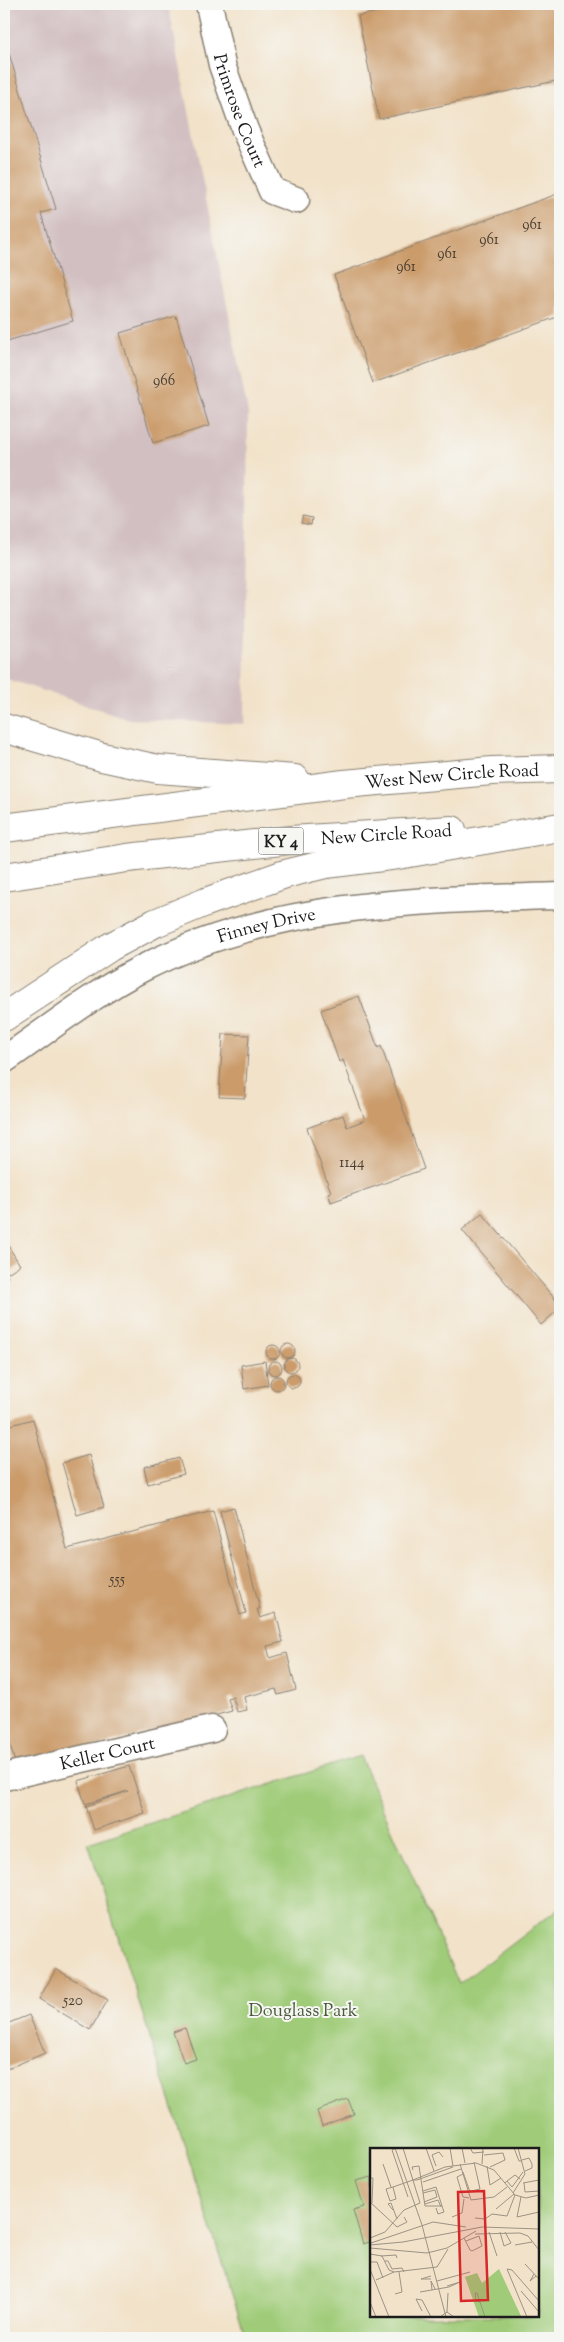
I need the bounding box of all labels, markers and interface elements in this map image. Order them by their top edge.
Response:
street label: Primrose Court [205,52,271,172]
house number: 961 [522,215,542,236]
house number: 961 [479,230,499,251]
house number: 961 [437,244,457,265]
house number: 961 [396,257,416,278]
house number: 966 [153,371,175,392]
street label: West New Circle Road [364,759,539,797]
street label: New Circle Road [320,819,453,853]
road number: KY 4 [258,828,304,854]
street label: Finney Drive [214,903,318,951]
house number: 1144 [339,1153,365,1174]
house number: 555 [108,1570,125,1591]
street label: Keller Court [58,1732,158,1779]
house number: 520 [62,1991,83,2012]
park label: Douglass Park [249,1999,358,2025]
inset map [370,2148,539,2317]

